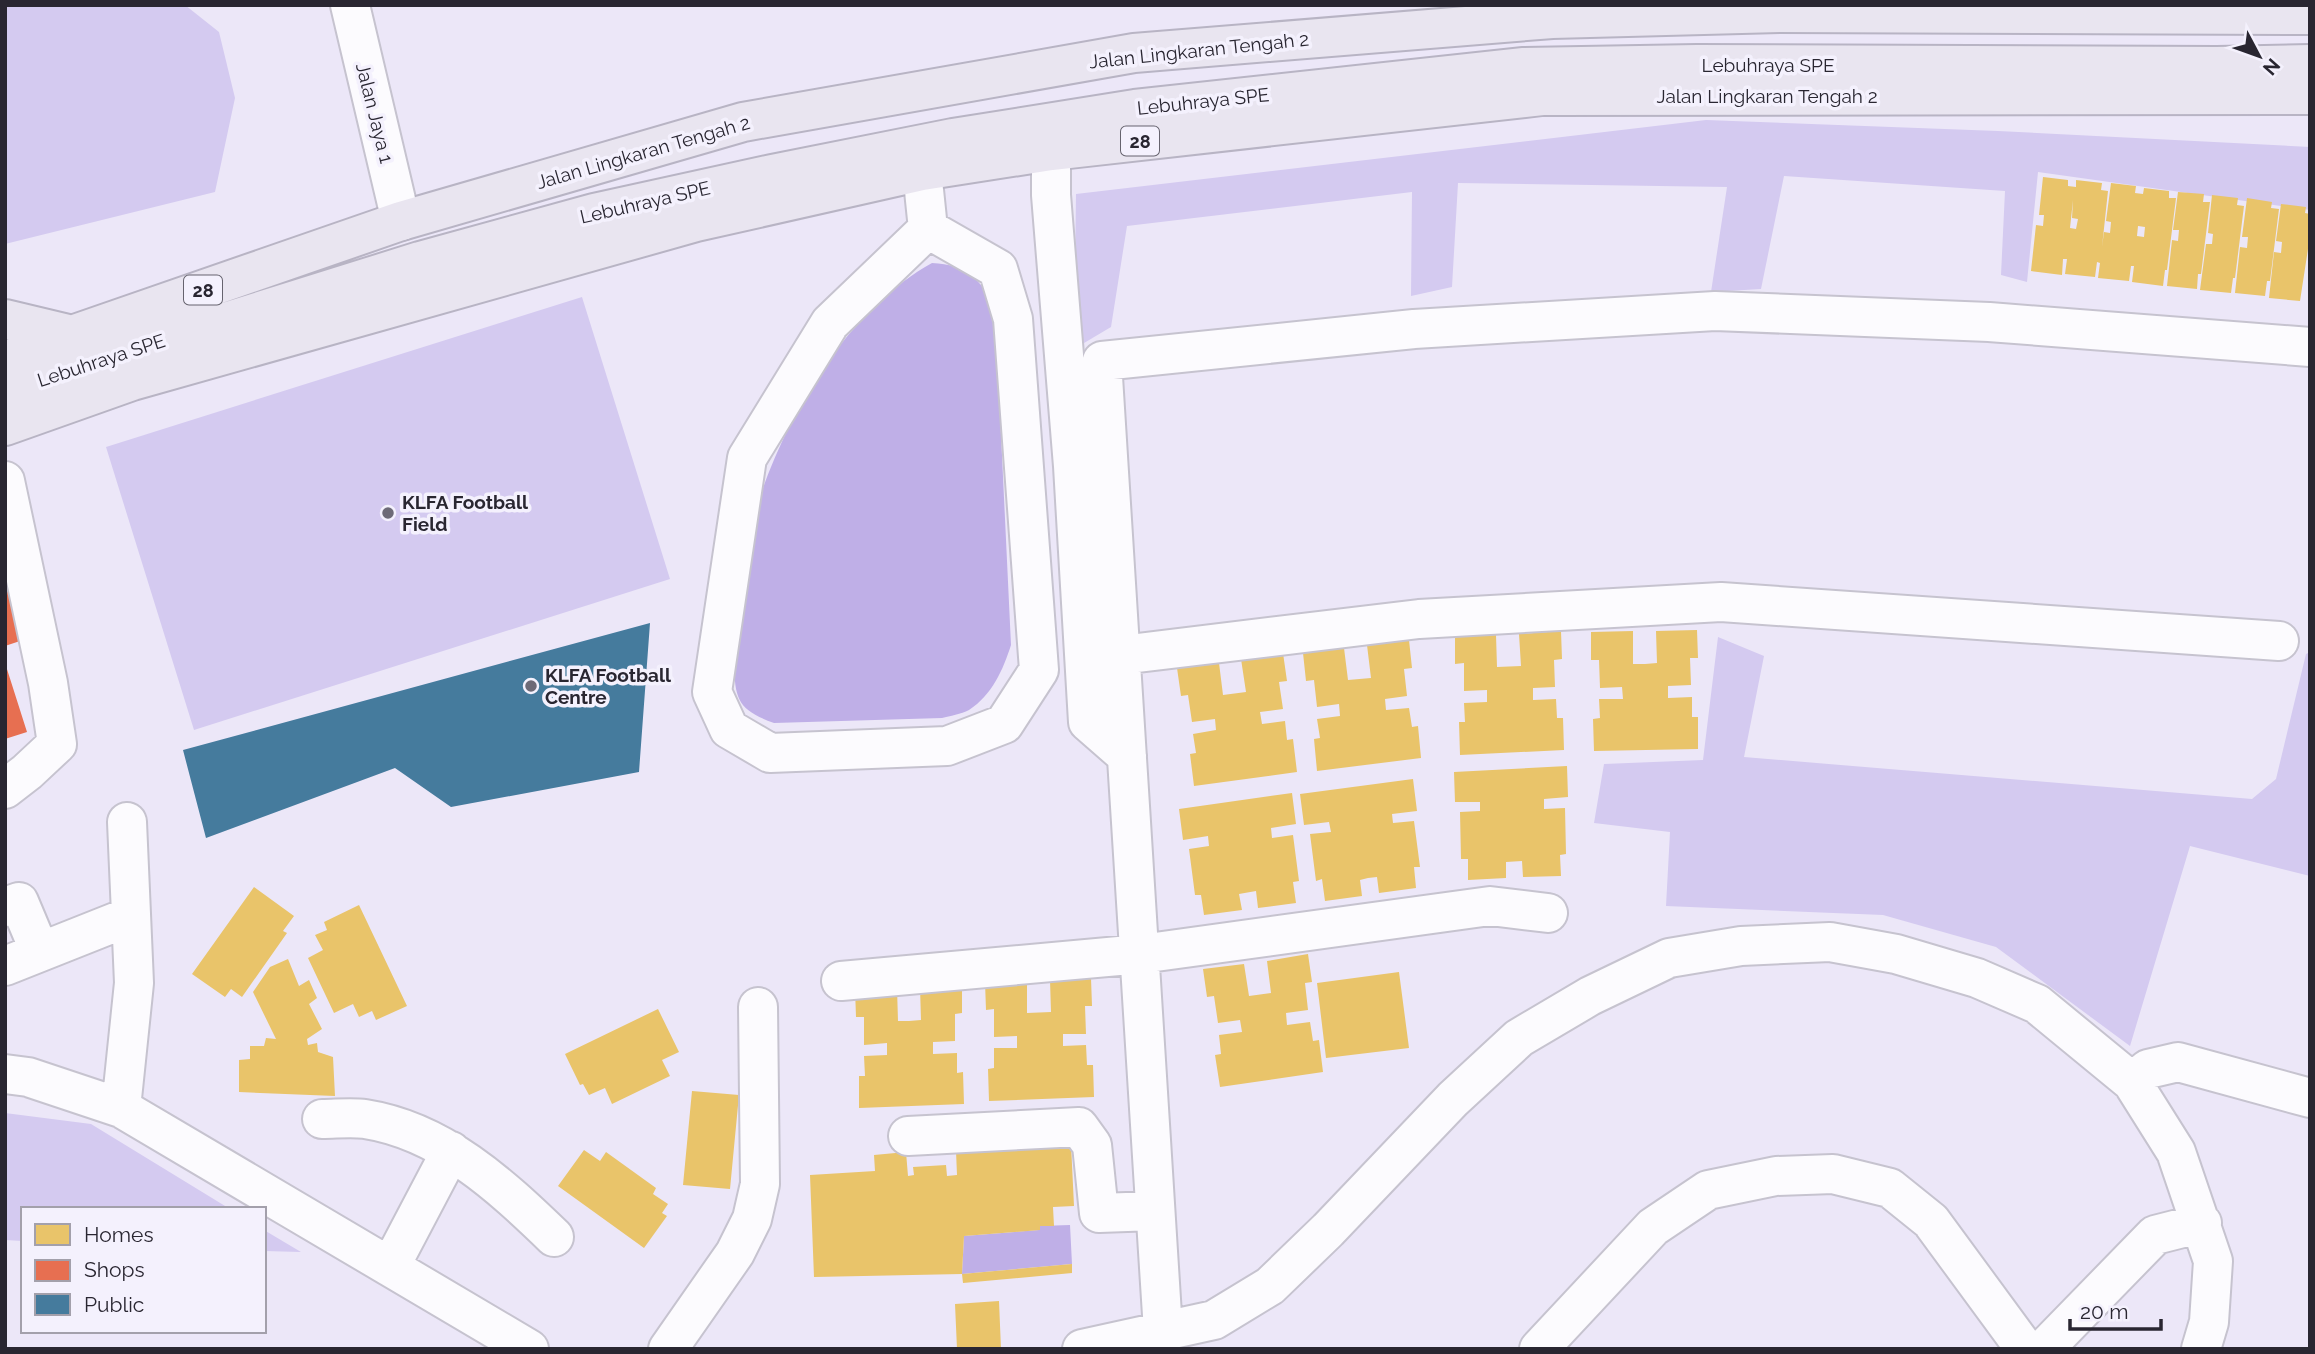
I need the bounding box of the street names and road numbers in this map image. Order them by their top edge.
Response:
street label: Jalan Lingkaran Tengah 2 [1088,28,1310,72]
street label: Lebuhraya SPE [1702,54,1834,76]
street label: Jalan Jaya 1 [352,61,398,165]
street label: Lebuhraya SPE [1136,83,1270,119]
street label: Jalan Lingkaran Tengah 2 [1656,85,1878,107]
street label: Jalan Lingkaran Tengah 2 [534,111,752,193]
road number: 28 [1121,126,1159,156]
street label: Lebuhraya SPE [578,176,712,228]
road number: 28 [184,276,222,304]
street label: Lebuhraya SPE [34,329,168,391]

